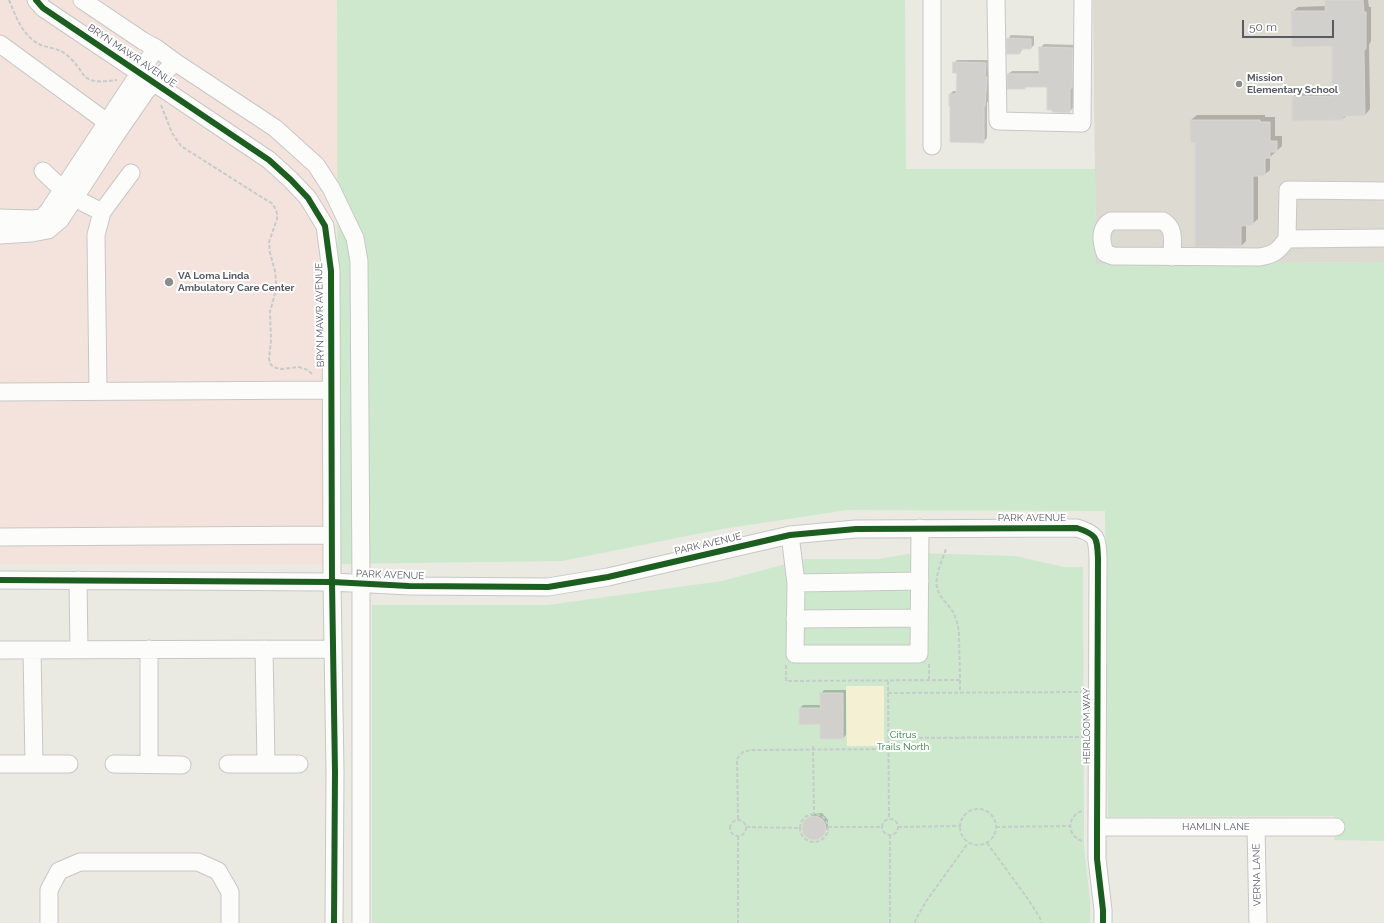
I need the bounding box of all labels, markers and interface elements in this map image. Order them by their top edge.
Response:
scale bar [1244,12,1336,38]
text: 50 m [1249,20,1277,34]
street label: BRYN MAWR AVENUE [85,22,179,90]
place label: Mission Elementary School [1247,72,1338,96]
marker: Mission Elementary School [1234,79,1244,89]
street label: BRYN MAWR AVENUE [313,263,327,367]
place label: VA Loma Linda Ambulatory Care Center [178,270,294,294]
marker: VA Loma Linda Ambulatory Care Center [163,276,175,288]
street label: PARK AVENUE [998,512,1066,524]
street label: PARK AVENUE [673,530,743,558]
street label: PARK AVENUE [356,568,424,582]
street label: HEIRLOOM WAY [1081,688,1093,764]
park label: Citrus Trails North [877,729,929,752]
street label: HAMLIN LANE [1182,821,1250,833]
street label: VERNA LANE [1250,843,1264,907]

